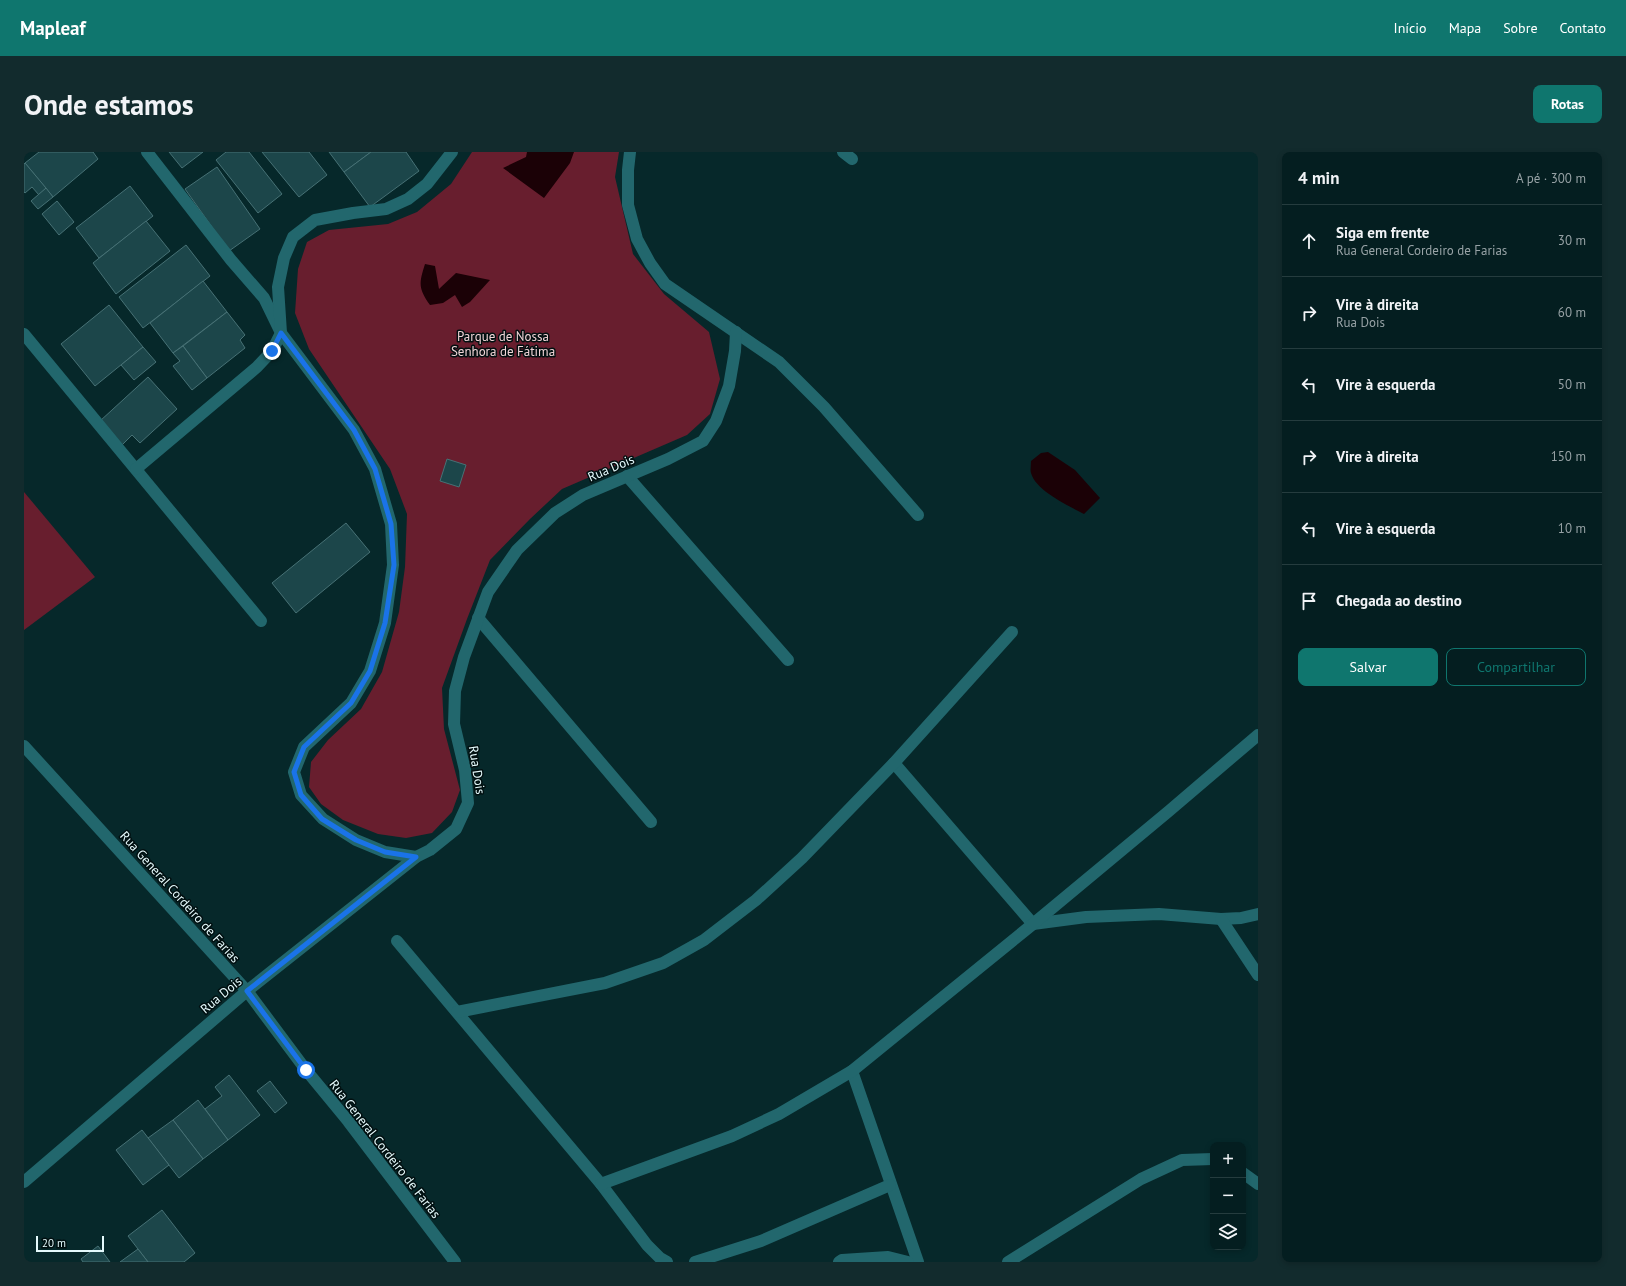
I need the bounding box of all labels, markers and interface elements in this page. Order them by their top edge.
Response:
text: Mapleaf [20,16,86,40]
text: Início [1394,19,1427,37]
text: Mapa [1449,19,1481,37]
text: Sobre [1503,19,1538,37]
text: Contato [1560,19,1606,37]
button: Rotas [1533,85,1602,123]
text: Onde estamos [24,86,194,123]
text: 4 min [1298,167,1339,189]
text: A pé · 300 m [1516,170,1586,187]
text: Siga em frente [1336,223,1429,242]
icon: ahead [1298,230,1320,252]
text: 30 m [1558,232,1586,249]
text: Rua General Cordeiro de Farias [1336,242,1507,259]
text: Vire à direita [1336,295,1419,314]
icon: right [1298,302,1320,324]
text: 60 m [1558,304,1586,321]
text: Rua Dois [1336,314,1385,331]
park label: Parque de Nossa Senhora de Fátima [451,328,555,360]
route end [263,342,281,360]
icon: left [1298,374,1320,396]
text: Vire à esquerda [1336,375,1435,394]
text: 50 m [1558,376,1586,393]
icon: right [1298,446,1320,468]
text: Vire à direita [1336,447,1419,466]
text: 150 m [1551,448,1586,465]
street label: Rua Dois [585,451,637,485]
icon: left [1298,518,1320,540]
text: Vire à esquerda [1336,519,1435,538]
text: 10 m [1558,520,1586,537]
icon: arrive [1298,590,1320,612]
text: Chegada ao destino [1336,591,1462,610]
button: Salvar [1298,648,1438,686]
button: Compartilhar [1446,648,1586,686]
street label: Rua Dois [465,744,489,796]
street label: Rua General Cordeiro de Farias [116,828,244,966]
street label: Rua Dois [197,973,245,1017]
route start [297,1061,315,1079]
street label: Rua General Cordeiro de Farias [326,1076,444,1222]
map controls [1210,1142,1246,1250]
button: + [1210,1142,1246,1178]
button: − [1210,1178,1246,1214]
button: layers [1210,1214,1246,1250]
scale bar [36,1234,104,1253]
text: 20 m [42,1236,66,1250]

